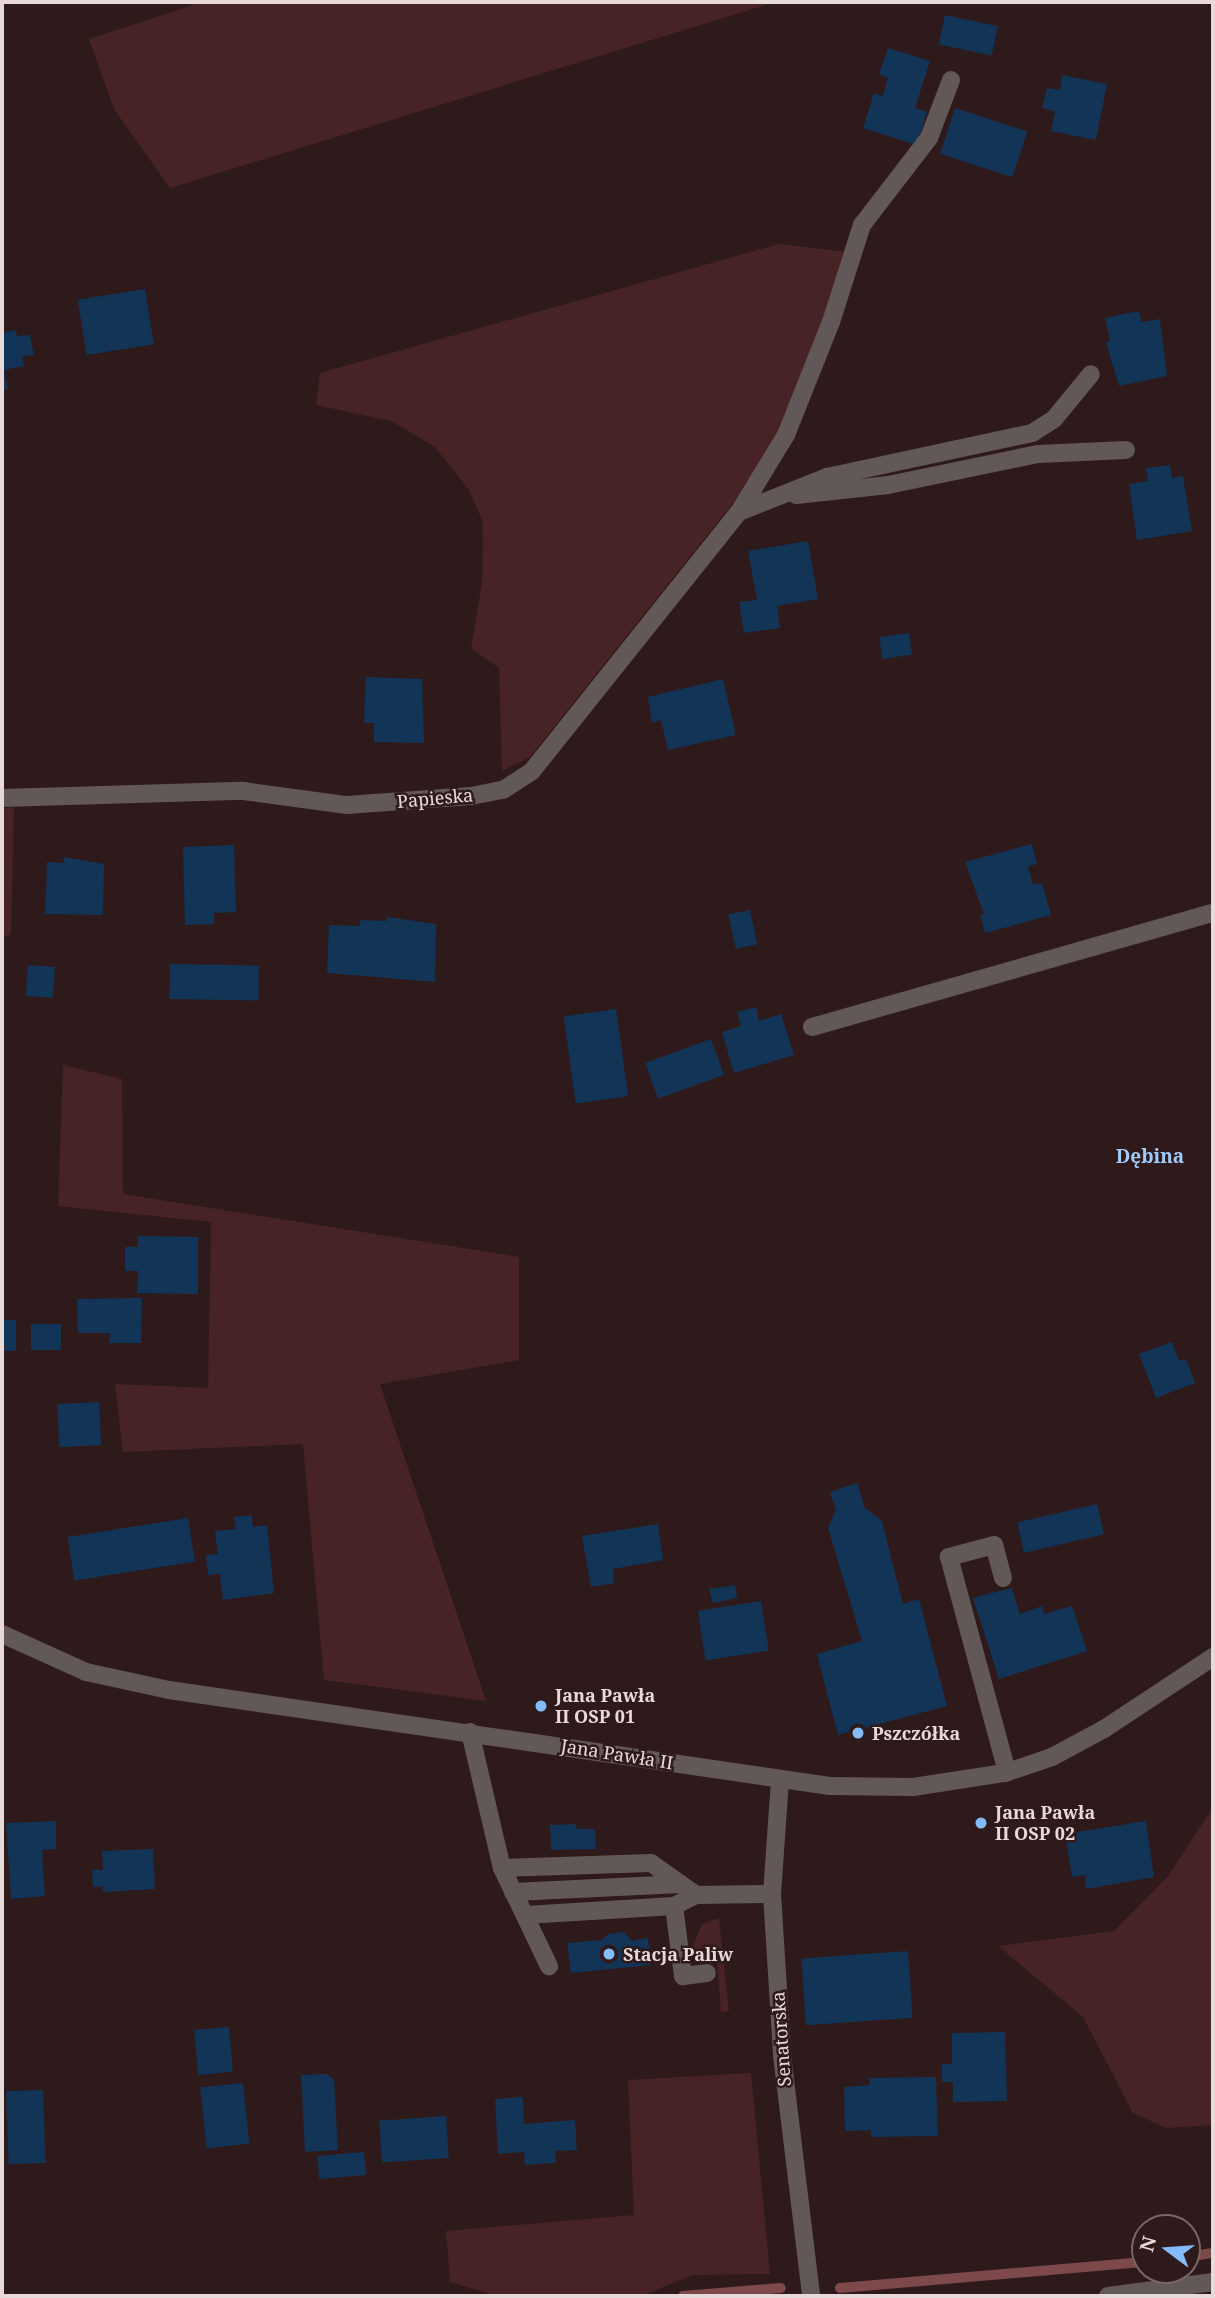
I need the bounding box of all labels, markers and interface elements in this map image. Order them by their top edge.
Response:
street label: Papieska [396,784,474,812]
district label: Dębina [1116,1146,1184,1168]
place label: Jana Pawła II OSP 01 [555,1685,655,1728]
marker: Jana Pawła II OSP 01 [533,1698,549,1714]
place label: Pszczółka [872,1722,960,1744]
marker: Pszczółka [850,1725,866,1741]
street label: Jana Pawła II [559,1734,675,1774]
place label: Jana Pawła II OSP 02 [995,1802,1095,1844]
marker: Jana Pawła II OSP 02 [973,1815,989,1831]
place label: Stacja Paliw [623,1943,733,1965]
marker: Stacja Paliw [601,1946,617,1962]
street label: Senatorska [767,1991,795,2087]
north arrow [1131,2214,1201,2284]
text: N [1133,2233,1162,2255]

